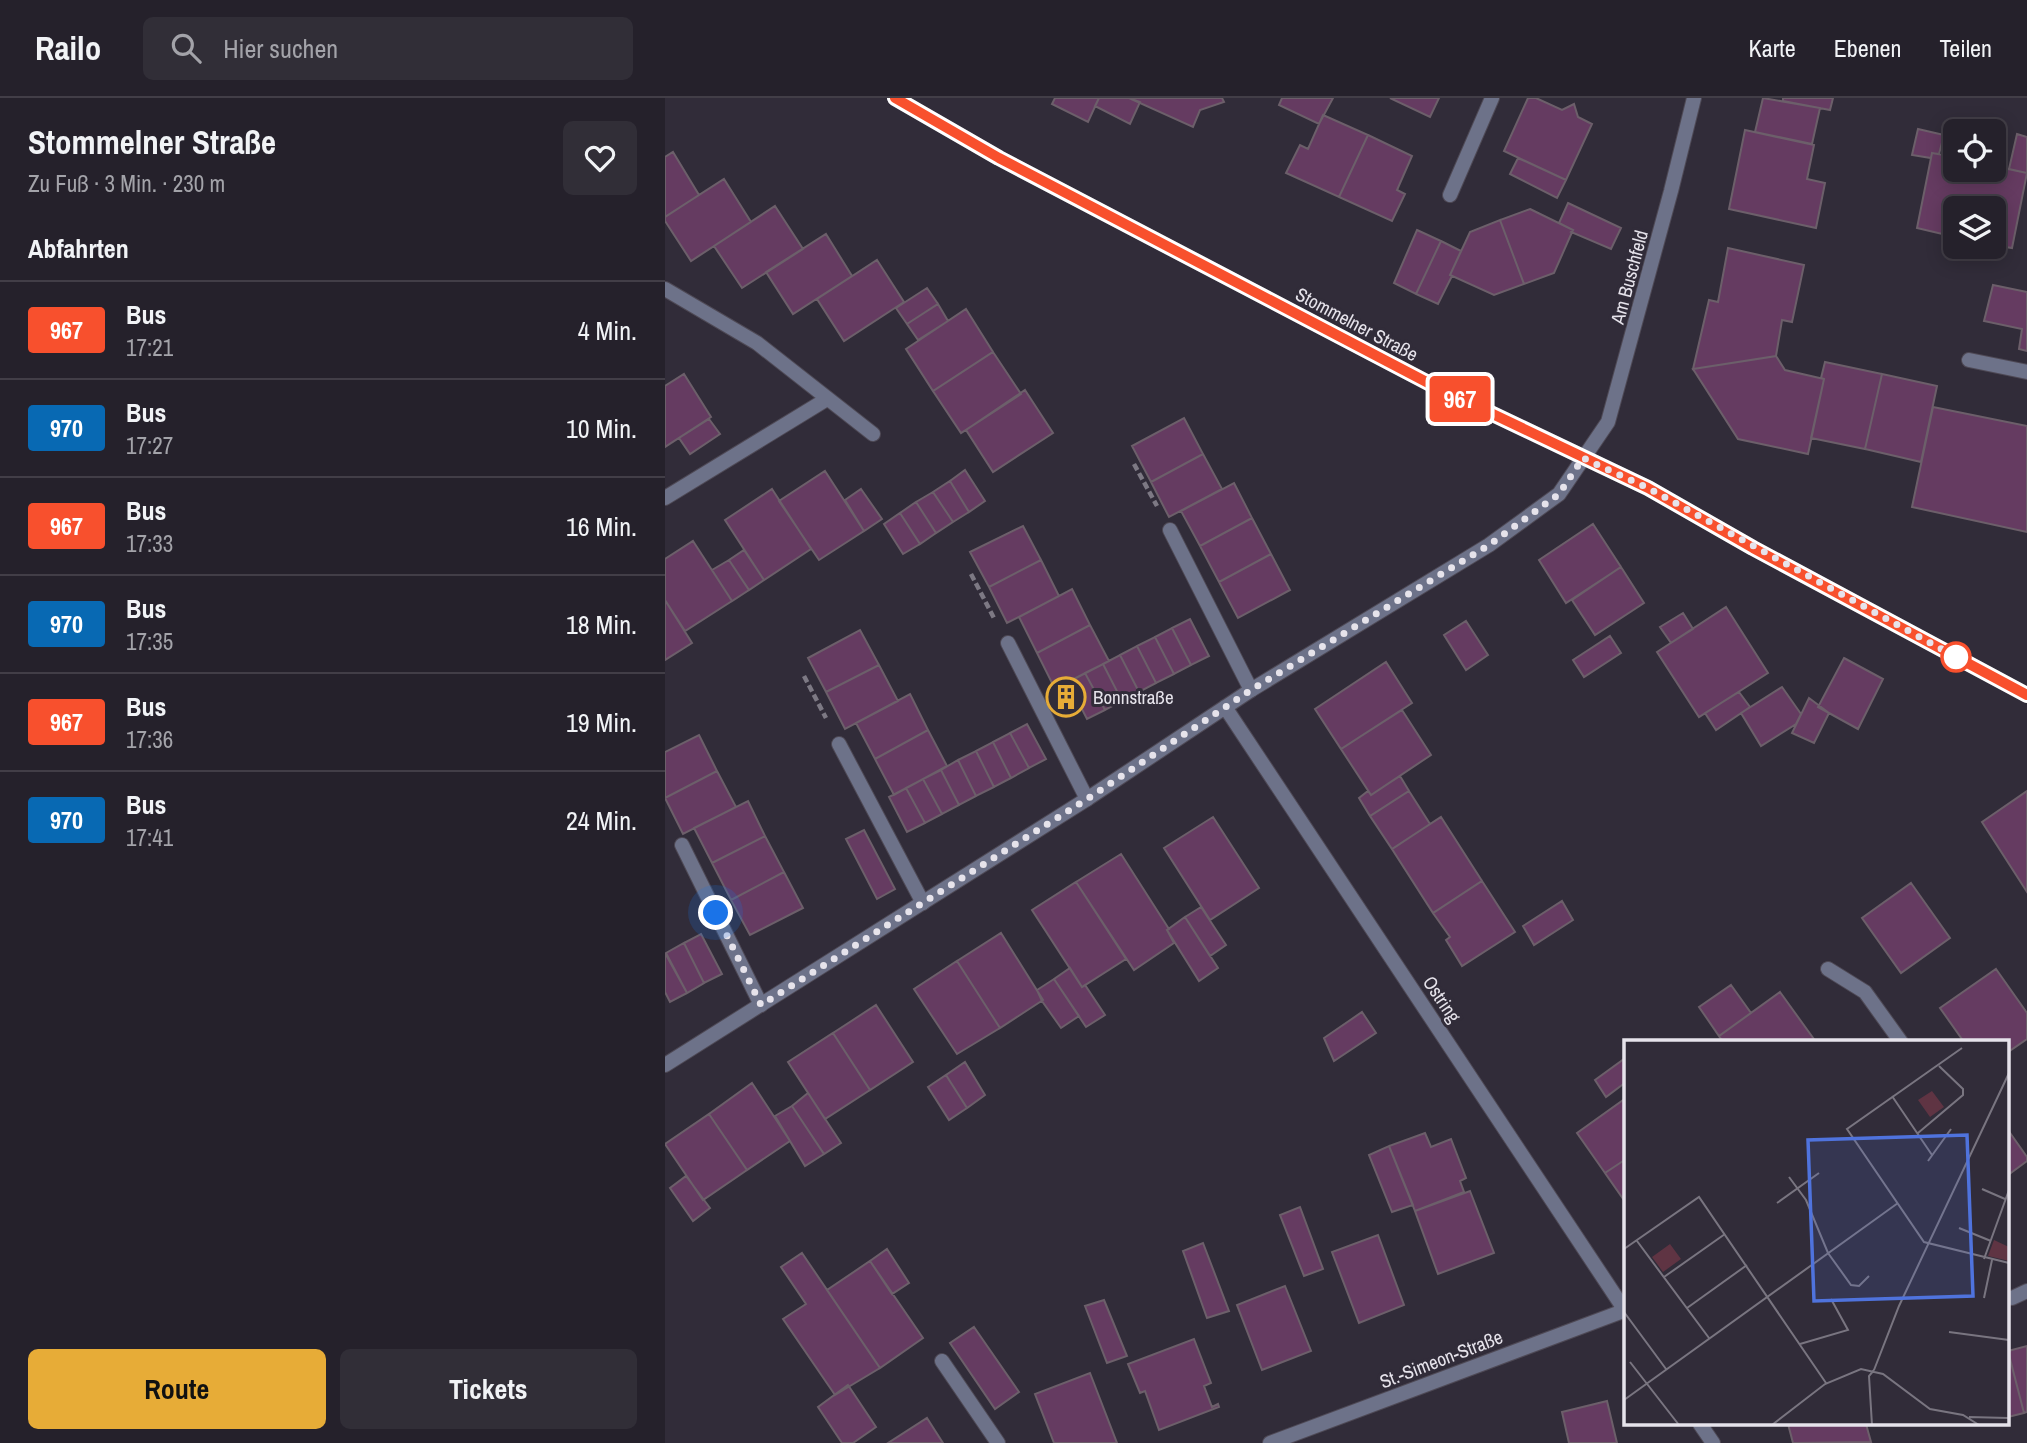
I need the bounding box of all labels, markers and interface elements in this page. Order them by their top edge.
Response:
search box [143,17,633,80]
text: Railo [35,26,101,70]
icon: search [167,29,205,67]
text: Hier suchen [223,31,338,66]
text: Karte [1749,32,1796,64]
text: Ebenen [1834,32,1901,64]
text: Teilen [1939,32,1992,64]
map controls [1943,119,2006,259]
button: locate [1943,119,2006,182]
text: Stommelner Straße [28,120,276,164]
button: heart [563,121,637,195]
text: Zu Fuß · 3 Min. · 230 m [28,168,225,199]
button: layers [1943,196,2006,259]
street label: Am Buschfeld [1604,227,1654,328]
text: Abfahrten [28,231,129,266]
street label: Stommelner Straße [1291,281,1423,367]
text: Bus [126,297,166,332]
text: 4 Min. [578,313,637,348]
text: 967 [50,314,83,346]
text: 17:21 [126,332,173,363]
line badge: 967 [1420,376,1500,422]
text: 967 [1444,383,1476,415]
text: Bus [126,395,166,430]
text: 10 Min. [566,411,637,446]
text: 970 [50,412,83,444]
text: 17:27 [126,430,173,461]
text: Bus [126,493,166,528]
text: 16 Min. [566,509,637,544]
text: 967 [50,510,83,542]
text: 17:33 [126,528,173,559]
text: Bus [126,591,166,626]
text: 18 Min. [566,607,637,642]
text: 970 [50,608,83,640]
text: 17:35 [126,626,173,657]
unlabelled marker [1941,642,1971,672]
building icon: Bonnstraße [1045,676,1087,718]
place label: Bonnstraße [1093,684,1174,710]
text: Bus [126,689,166,724]
text: 19 Min. [566,705,637,740]
text: 967 [50,706,83,738]
text: 17:36 [126,724,173,755]
text: Bus [126,787,166,822]
text: 24 Min. [566,803,637,838]
text: 970 [50,804,83,836]
text: 17:41 [126,822,173,853]
your location [698,895,733,930]
street label: Ostring [1417,971,1467,1028]
inset map [1624,1040,2009,1426]
street label: St.-Simeon-Straße [1376,1324,1506,1394]
button: Route [28,1349,326,1429]
button: Tickets [340,1349,637,1429]

